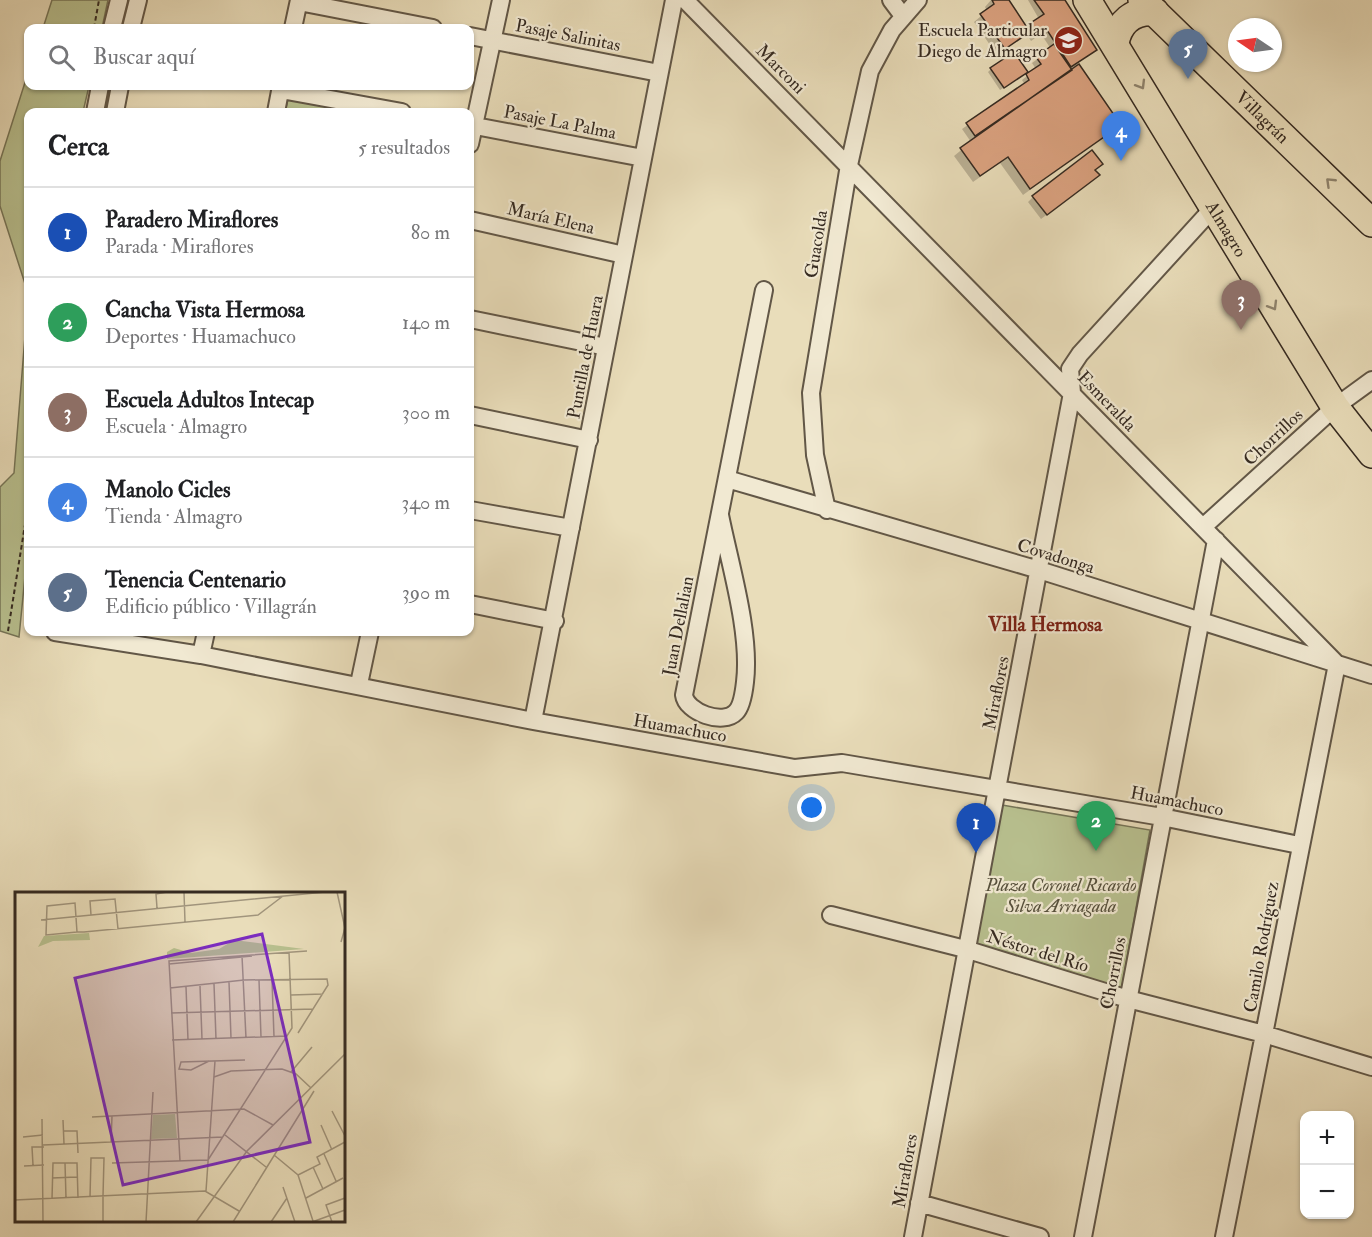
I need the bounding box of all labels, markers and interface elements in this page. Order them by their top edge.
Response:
street label: Pasaje Salinitas [513,14,622,57]
north arrow [1228,18,1282,72]
place label: Escuela Particular Diego de Almagro [917,19,1047,63]
search box [24,24,474,90]
school or university icon: Escuela Particular Diego de Almagro [1052,24,1084,56]
pin: 5 [1168,29,1208,79]
street label: Marconi [751,40,811,99]
icon: search [45,41,78,74]
text: Buscar aquí [93,43,195,71]
one-way arrow [1133,79,1145,89]
street label: Villagrán [1230,86,1294,149]
street label: Pasaje La Palma [502,100,619,145]
pin: 4 [1102,112,1140,161]
text: Cerca [48,131,109,163]
text: 5 resultados [358,135,450,160]
one-way arrow [1326,178,1337,189]
street label: Almagro [1200,196,1252,262]
street label: María Elena [505,197,597,240]
text: Paradero Miraflores [105,206,278,234]
street label: Guacolda [800,208,833,280]
text: 1 [64,220,71,245]
text: 80 m [411,220,450,245]
text: Parada · Miraflores [105,234,254,259]
pin: 3 [1222,280,1260,330]
street label: Puntilla de Huara [562,293,609,421]
text: Cancha Vista Hermosa [105,296,304,324]
one-way arrow [1266,300,1278,310]
text: 2 [62,310,73,335]
text: 140 m [402,310,450,335]
text: Deportes · Huamachuco [105,324,296,349]
street label: Esmeralda [1072,366,1142,437]
text: Escuela Adultos Intecap [105,386,314,414]
text: 3 [64,400,71,425]
text: 300 m [402,400,450,425]
street label: Chorrillos [1239,404,1308,471]
text: Escuela · Almagro [105,414,247,439]
text: Manolo Cicles [105,476,231,504]
text: 4 [62,490,73,515]
text: 340 m [402,490,450,515]
text: Tienda · Almagro [105,504,242,529]
street label: Covadonga [1014,534,1098,579]
text: Tenencia Centenario [105,566,286,594]
street label: Juan Dellalian [657,574,699,679]
text: 5 [63,580,72,605]
text: 390 m [402,580,450,605]
text: Edificio público · Villagrán [105,594,317,619]
district label: Villa Hermosa [987,612,1103,637]
street label: Miraflores [978,654,1015,732]
street label: Huamachuco [631,709,729,748]
street label: Huamachuco [1128,781,1226,822]
your location [797,793,826,822]
pin: 2 [1076,802,1116,851]
pin: 1 [956,804,996,853]
park label: Plaza Coronel Ricardo Silva Arriagada [984,874,1137,918]
street label: Camilo Rodríguez [1239,880,1284,1014]
inset map [15,892,345,1222]
street label: Néstor del Río [984,925,1092,978]
street label: Chorrillos [1095,935,1132,1011]
map controls [1300,1111,1354,1219]
button: + [1300,1111,1354,1165]
street label: Miraflores [888,1132,923,1210]
button: − [1300,1165,1354,1219]

